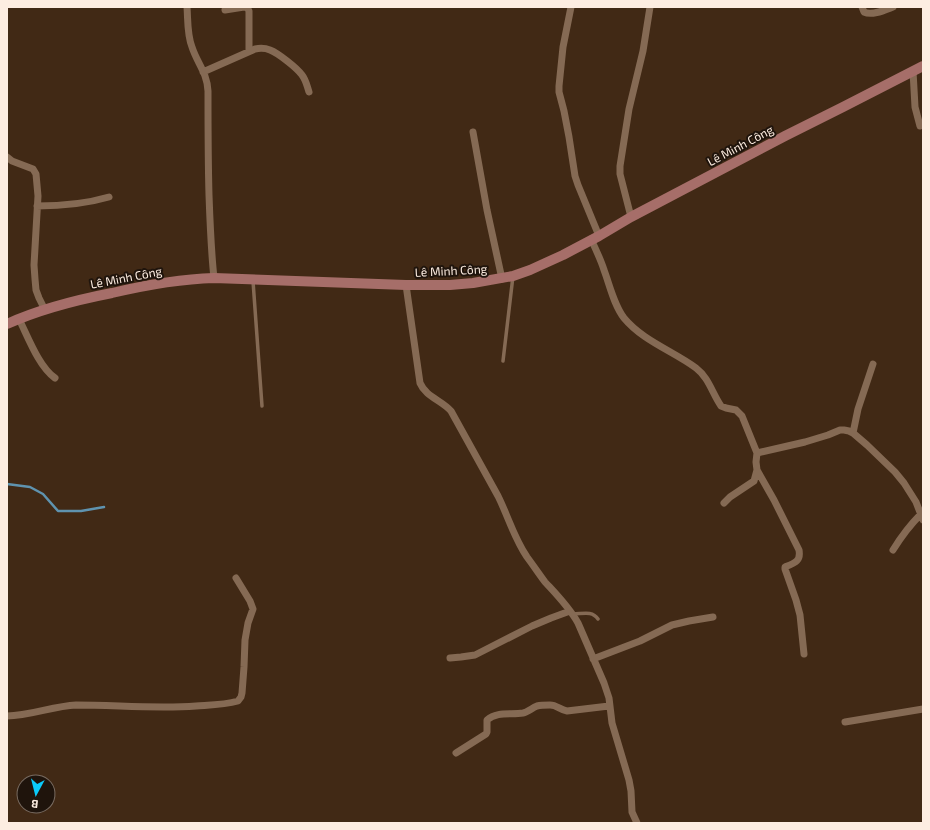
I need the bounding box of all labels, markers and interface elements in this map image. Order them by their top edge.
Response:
street label: Lê Minh Công [705,122,776,168]
street label: Lê Minh Công [414,261,488,279]
street label: Lê Minh Công [89,263,163,291]
north arrow [16,774,56,814]
text: B [30,798,39,811]

